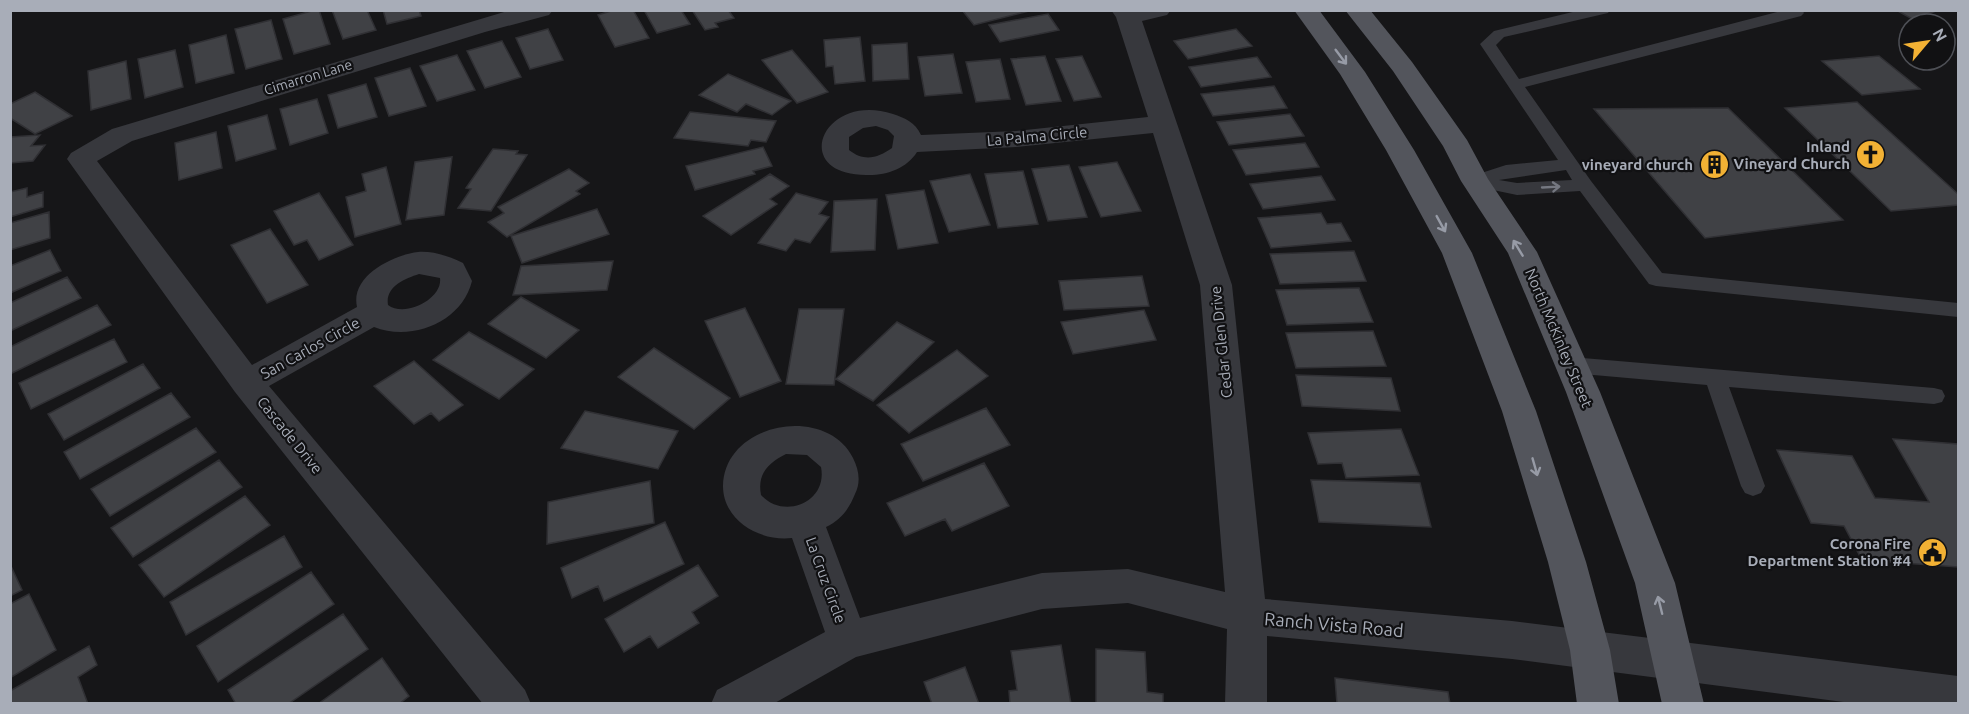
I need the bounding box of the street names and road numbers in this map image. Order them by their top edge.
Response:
street label: Cimarron Lane [262,56,354,98]
street label: La Palma Circle [986,123,1088,149]
street label: North McKinley Street [1522,266,1596,410]
street label: Cedar Glen Drive [1207,285,1235,399]
street label: San Carlos Circle [258,314,362,382]
street label: Cascade Drive [254,393,326,477]
street label: La Cruz Circle [803,535,849,625]
street label: Ranch Vista Road [1264,608,1404,640]

